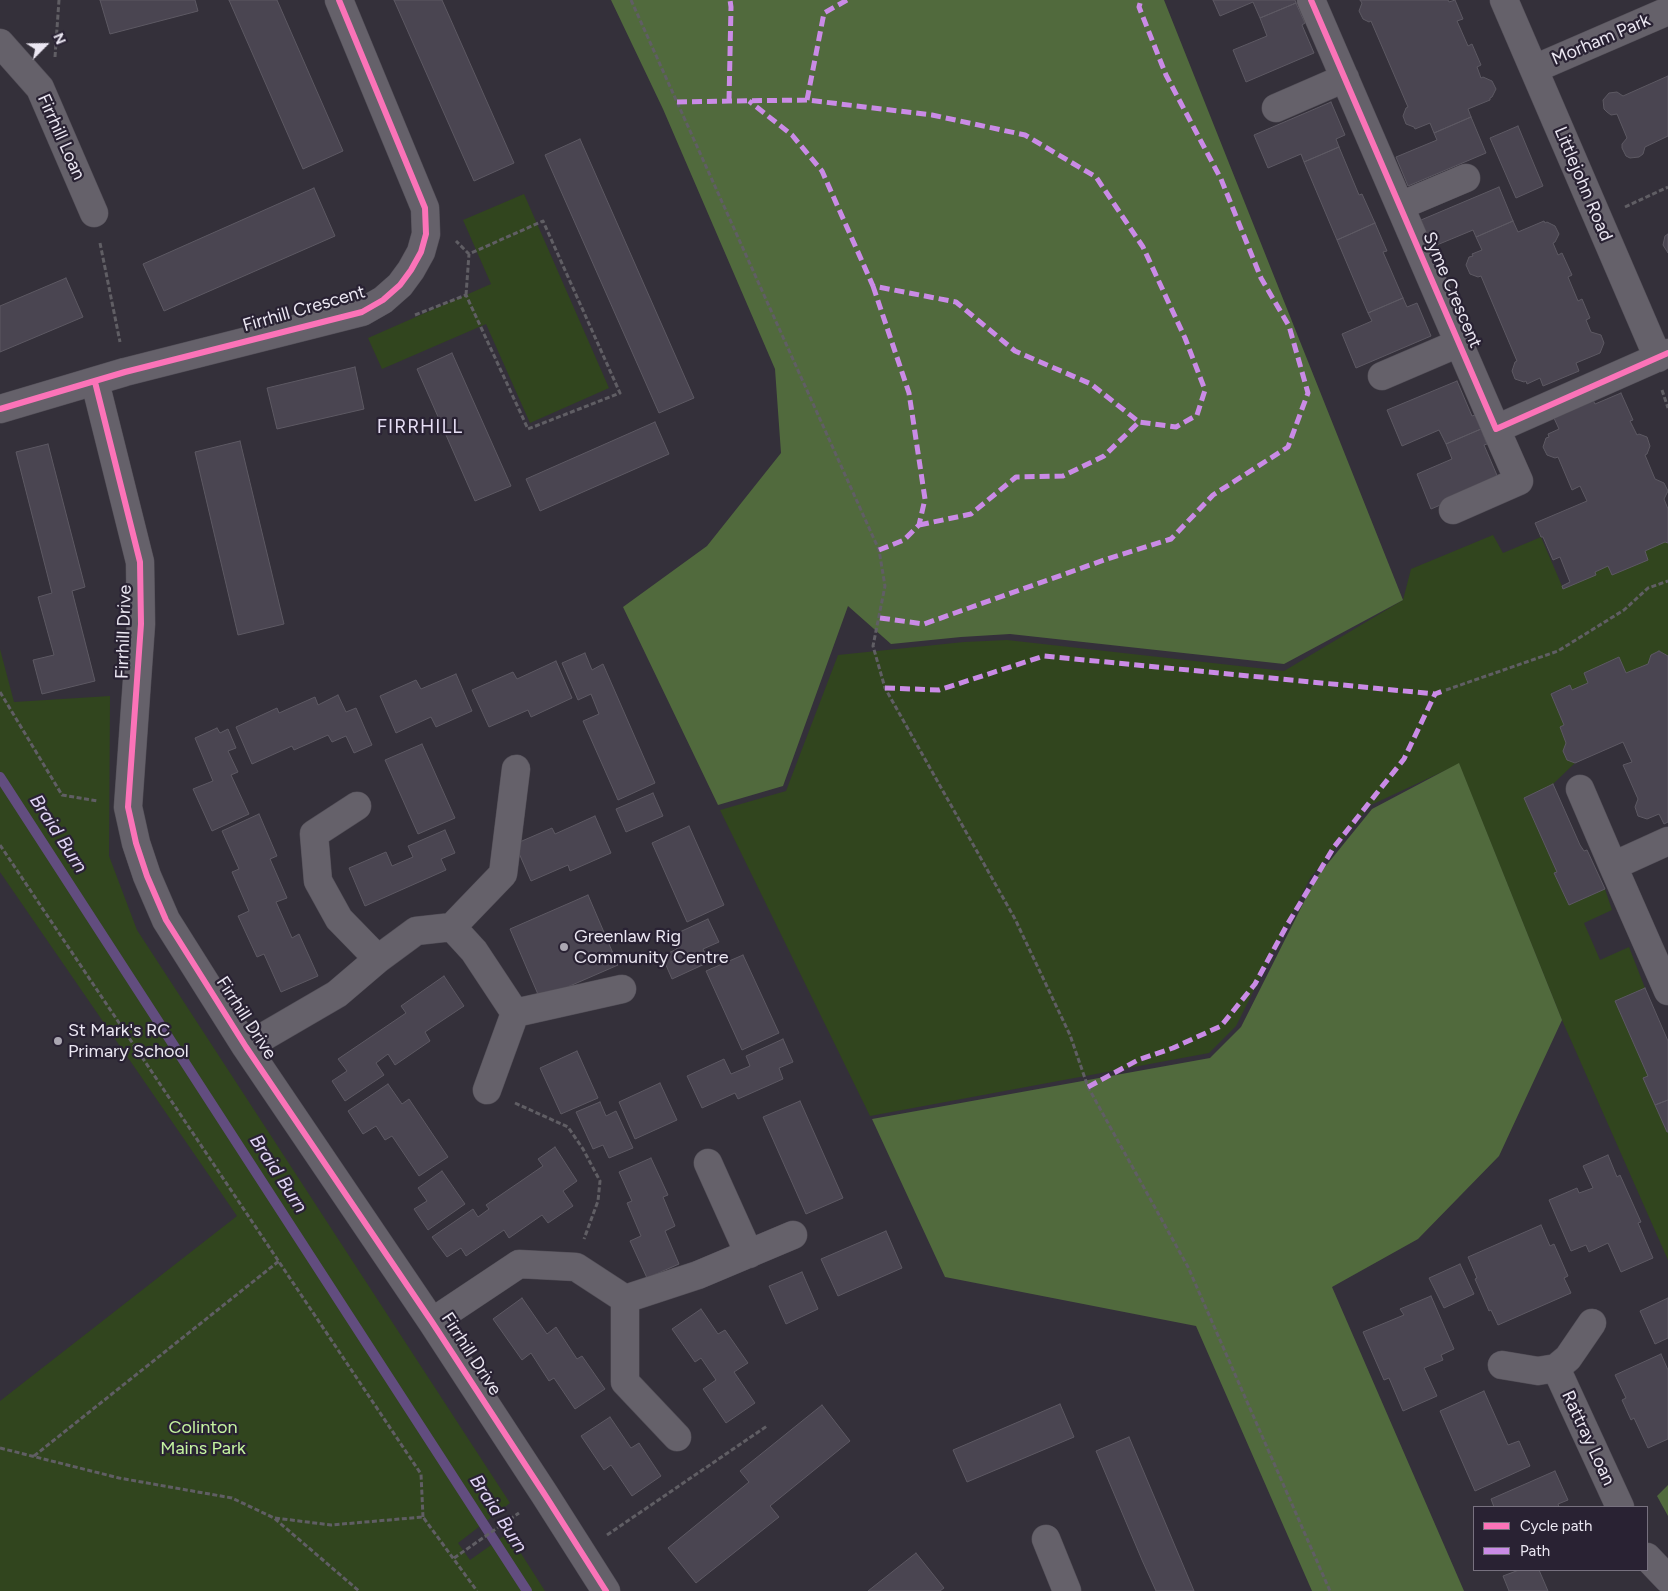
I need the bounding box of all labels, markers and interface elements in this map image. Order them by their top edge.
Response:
street label: Morham Park [1548,10,1654,70]
north arrow [20,20,70,70]
text: N [49,31,69,47]
street label: Firrhill Loan [32,91,90,183]
street label: Littlejohn Road [1549,124,1617,244]
street label: Syme Crescent [1418,229,1486,351]
street label: Firrhill Crescent [240,281,368,337]
district label: FIRRHILL [376,416,464,438]
street label: Firrhill Drive [112,584,136,680]
water label: Braid Burn [24,791,92,877]
place label: Greenlaw Rig Community Centre [574,926,729,969]
marker: Greenlaw Rig Community Centre [558,941,570,953]
street label: Firrhill Drive [211,973,281,1063]
place label: St Mark's RC Primary School [68,1020,189,1062]
marker: St Mark's RC Primary School [52,1035,64,1047]
water label: Braid Burn [244,1131,312,1217]
street label: Firrhill Drive [436,1309,506,1399]
street label: Rattray Loan [1557,1387,1619,1489]
park label: Colinton Mains Park [160,1417,246,1460]
water label: Braid Burn [464,1471,532,1557]
legend [1473,1506,1648,1571]
text: Cycle path [1520,1517,1592,1535]
text: Path [1520,1542,1550,1560]

